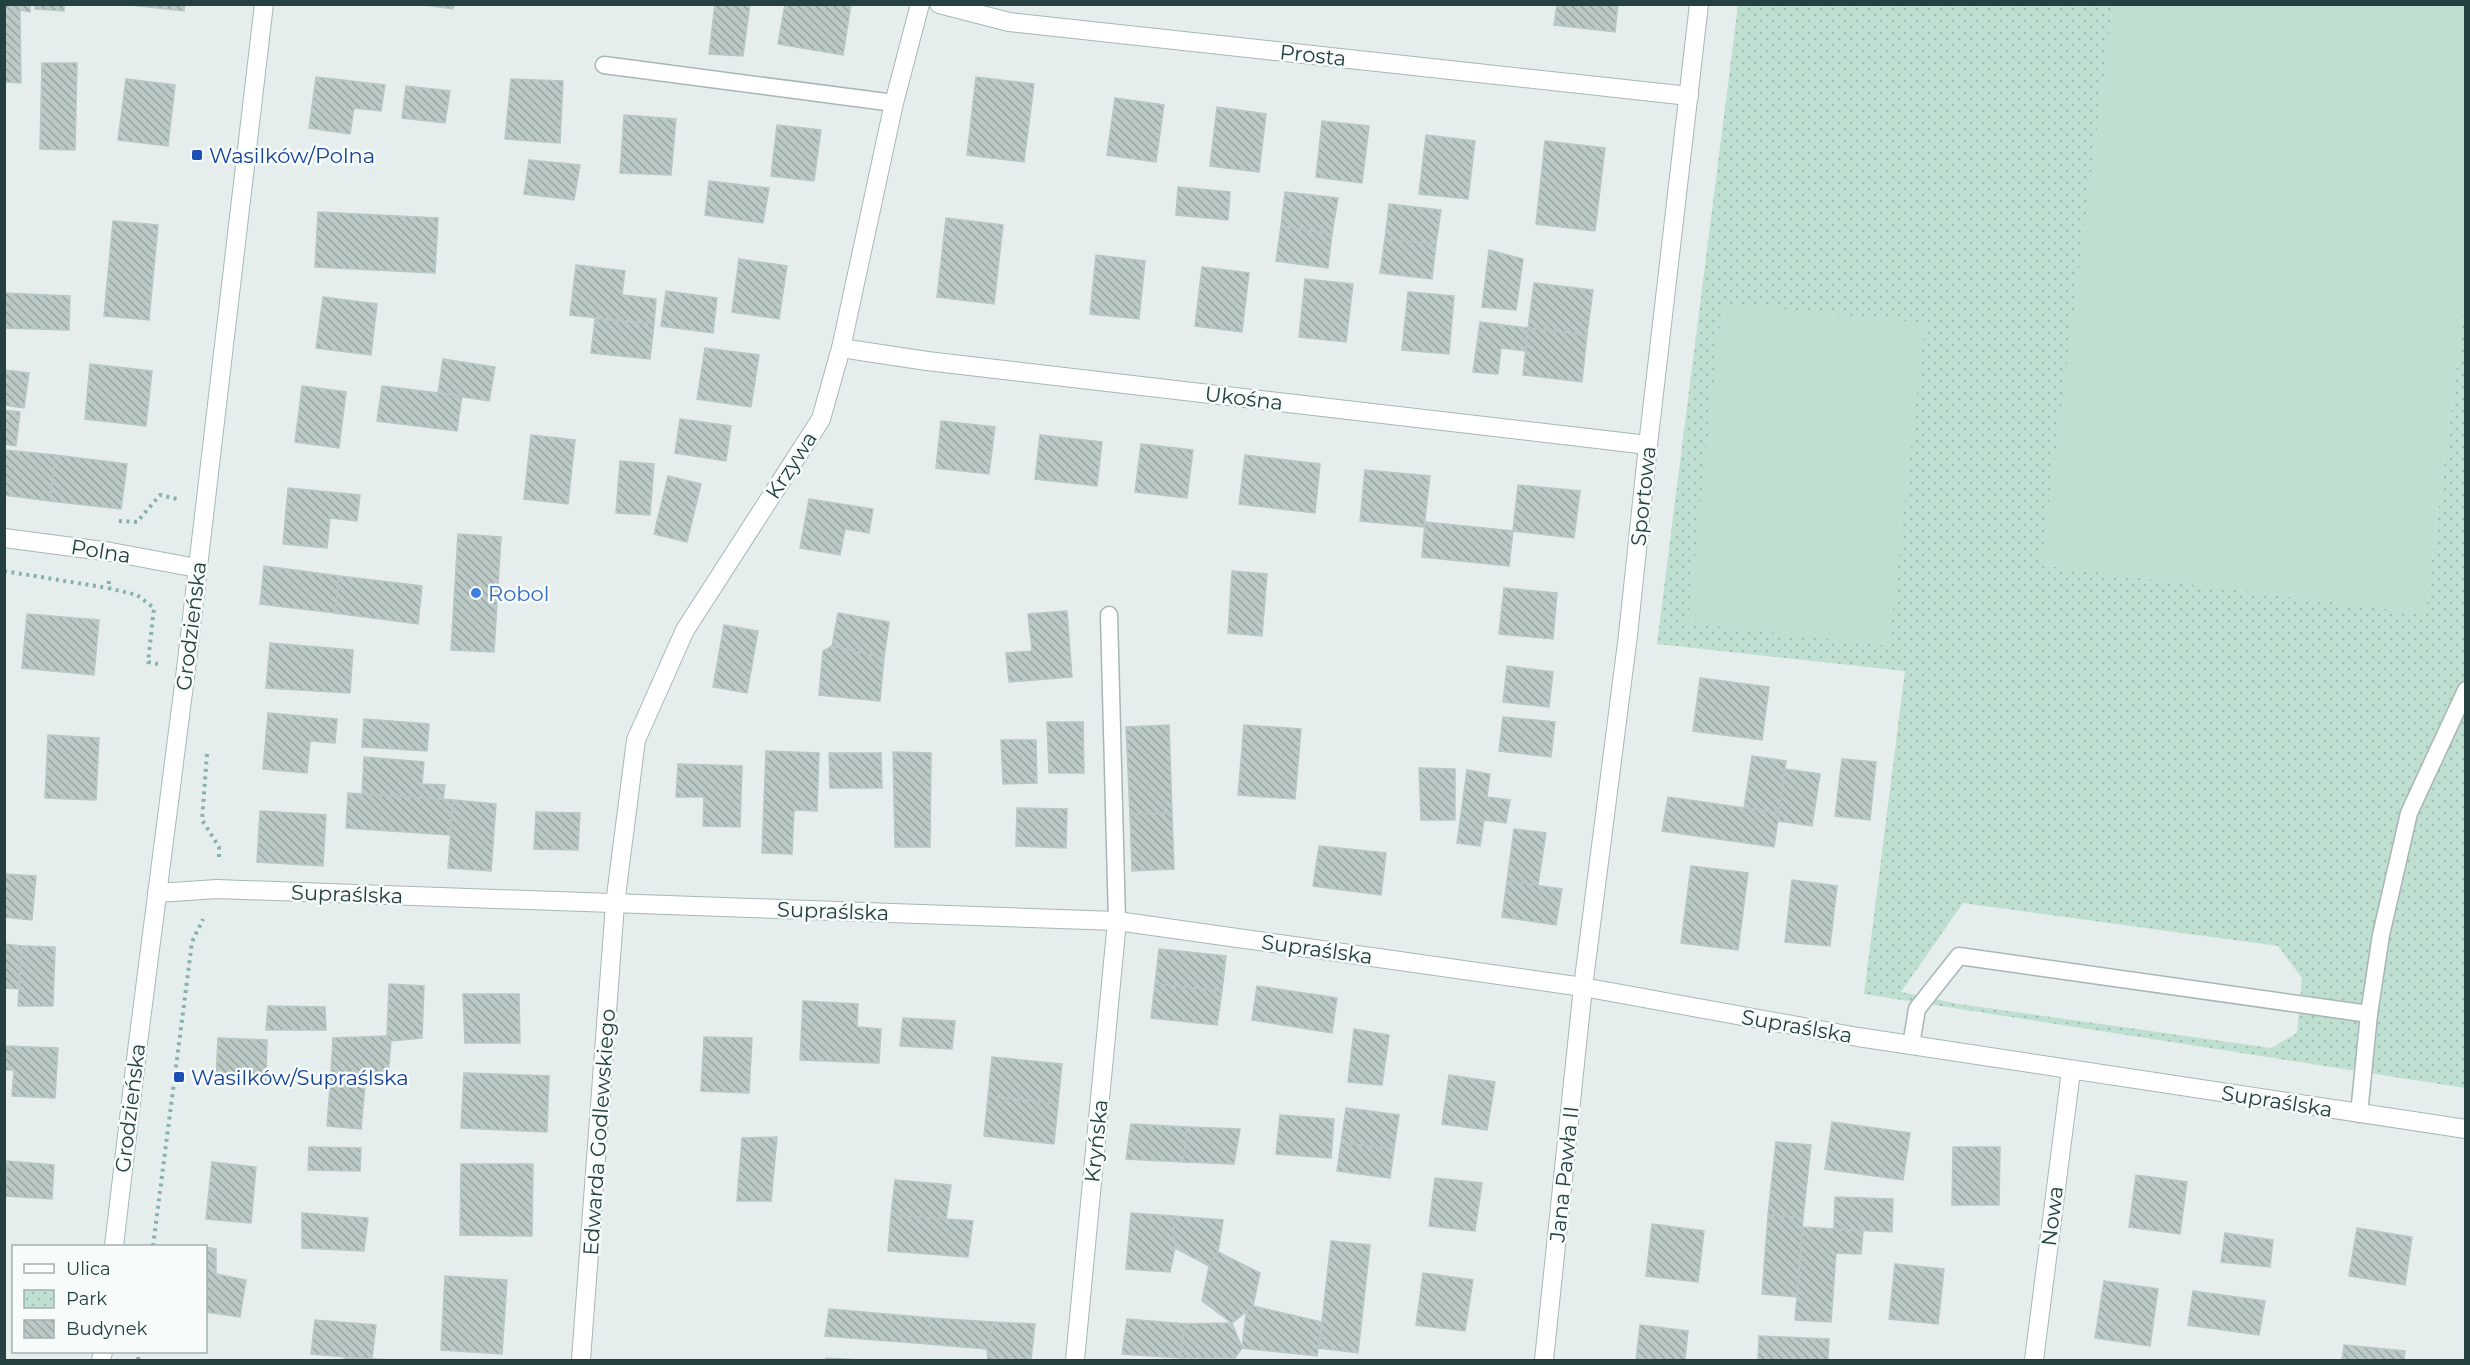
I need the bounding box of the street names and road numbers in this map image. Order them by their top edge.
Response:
street label: Prosta [1279,39,1347,71]
street label: Ukośna [1203,381,1285,415]
street label: Krzywa [760,427,822,503]
street label: Sportowa [1625,445,1661,547]
street label: Polna [69,534,133,568]
street label: Grodzieńska [171,560,211,692]
street label: Supraślska [291,880,403,908]
street label: Supraślska [777,897,889,925]
street label: Supraślska [1260,929,1374,969]
street label: Supraślska [1740,1004,1854,1048]
street label: Edwarda Godlewskiego [578,1008,620,1256]
street label: Grodzieńska [110,1042,150,1174]
street label: Supraślska [2220,1080,2334,1122]
street label: Kryńska [1079,1098,1113,1184]
street label: Jana Pawła II [1544,1105,1584,1244]
street label: Nowa [2036,1185,2068,1247]

